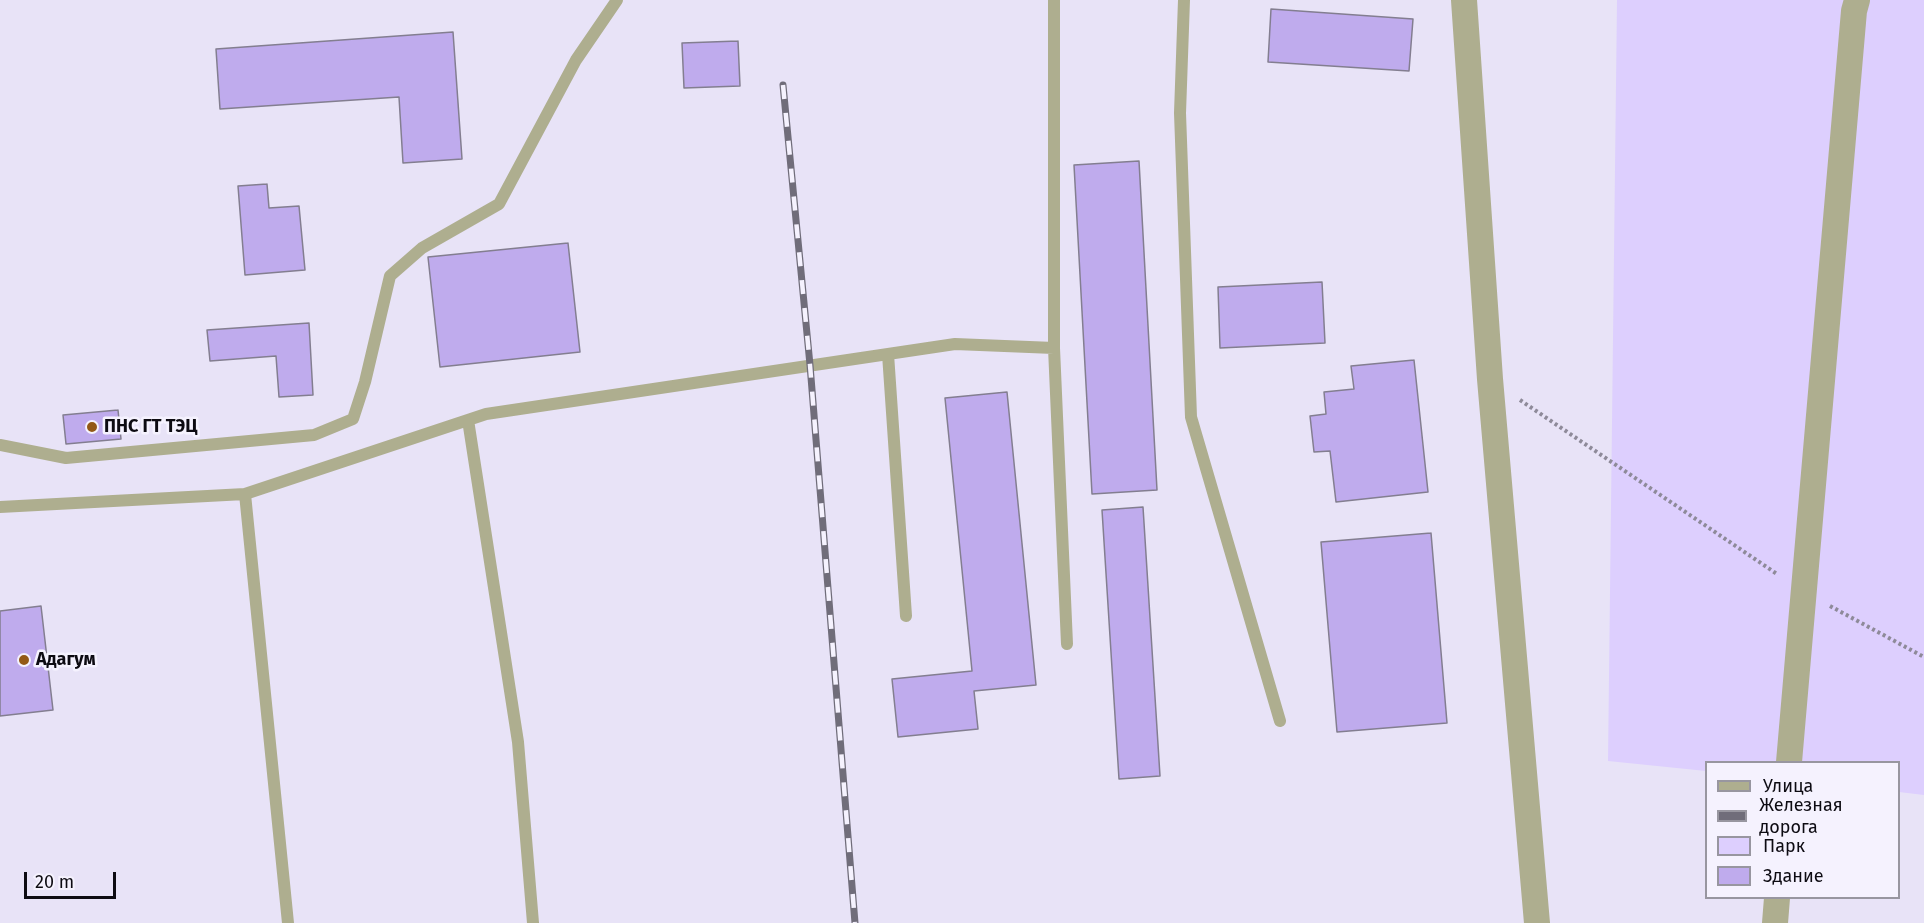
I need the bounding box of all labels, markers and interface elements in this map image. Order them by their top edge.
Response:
place label: ПНС ГТ ТЭЦ [104,416,198,438]
marker: ПНС ГТ ТЭЦ [85,420,99,434]
place label: Адагум [36,649,96,671]
marker: Адагум [17,653,31,667]
legend [1705,761,1900,899]
text: Улица [1763,775,1813,797]
text: Железная дорога [1759,794,1843,838]
text: Парк [1763,835,1805,857]
scale bar [27,860,118,898]
text: Здание [1763,865,1824,887]
text: 20 m [35,871,74,893]

